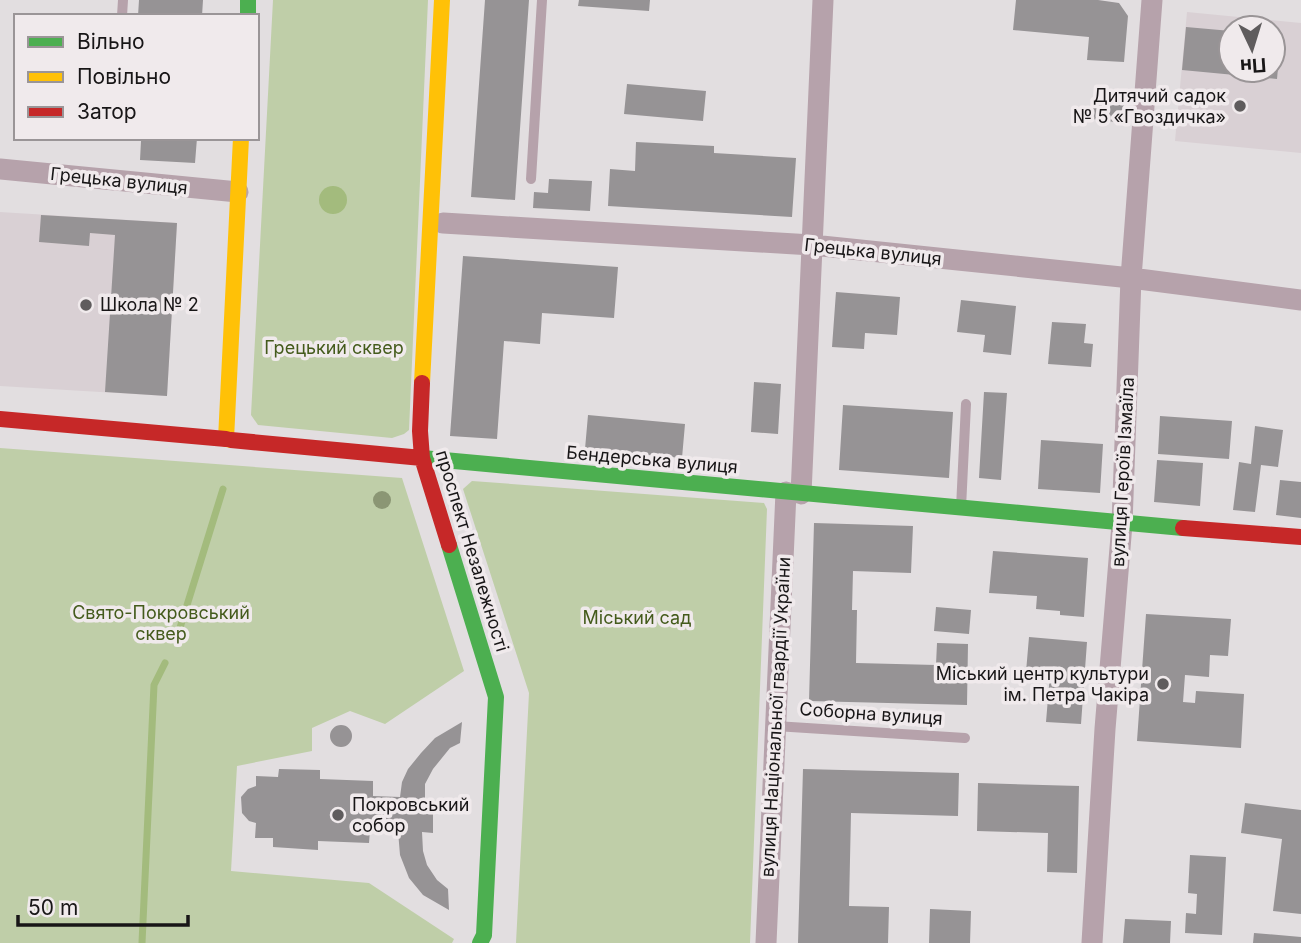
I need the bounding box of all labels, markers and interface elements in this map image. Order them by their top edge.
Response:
legend [14,14,259,140]
north arrow [1217,14,1287,84]
text: Вільно [77,29,145,54]
text: Пн [1239,53,1267,78]
text: Повільно [77,64,171,89]
place label: Дитячий садок № 5 «Гвоздичка» [1073,85,1226,127]
marker: Дитячий садок № 5 «Гвоздичка» [1232,98,1248,114]
text: Затор [77,99,137,124]
street label: Грецька вулиця [49,163,189,198]
street label: Грецька вулиця [803,234,943,269]
place label: Школа № 2 [100,294,199,315]
marker: Школа № 2 [78,297,94,313]
park label: Грецький сквер [264,337,404,358]
street label: вулиця Героїв Ізмаїла [1107,376,1138,568]
street label: Бендерська вулиця [565,442,739,477]
street label: проспект Незалежності [432,448,513,654]
street label: вулиця Національної гвардії України [757,556,794,878]
park label: Свято-Покровський сквер [72,602,250,644]
park label: Міський сад [583,607,691,628]
place label: Міський центр культури ім. Петра Чакіра [936,663,1149,705]
marker: Міський центр культури ім. Петра Чакіра [1155,676,1171,692]
street label: Соборна вулиця [799,698,943,729]
place label: Покровський собор [352,794,469,836]
marker: Покровський собор [330,807,346,823]
scale bar [18,884,187,928]
text: 50 m [28,895,78,920]

